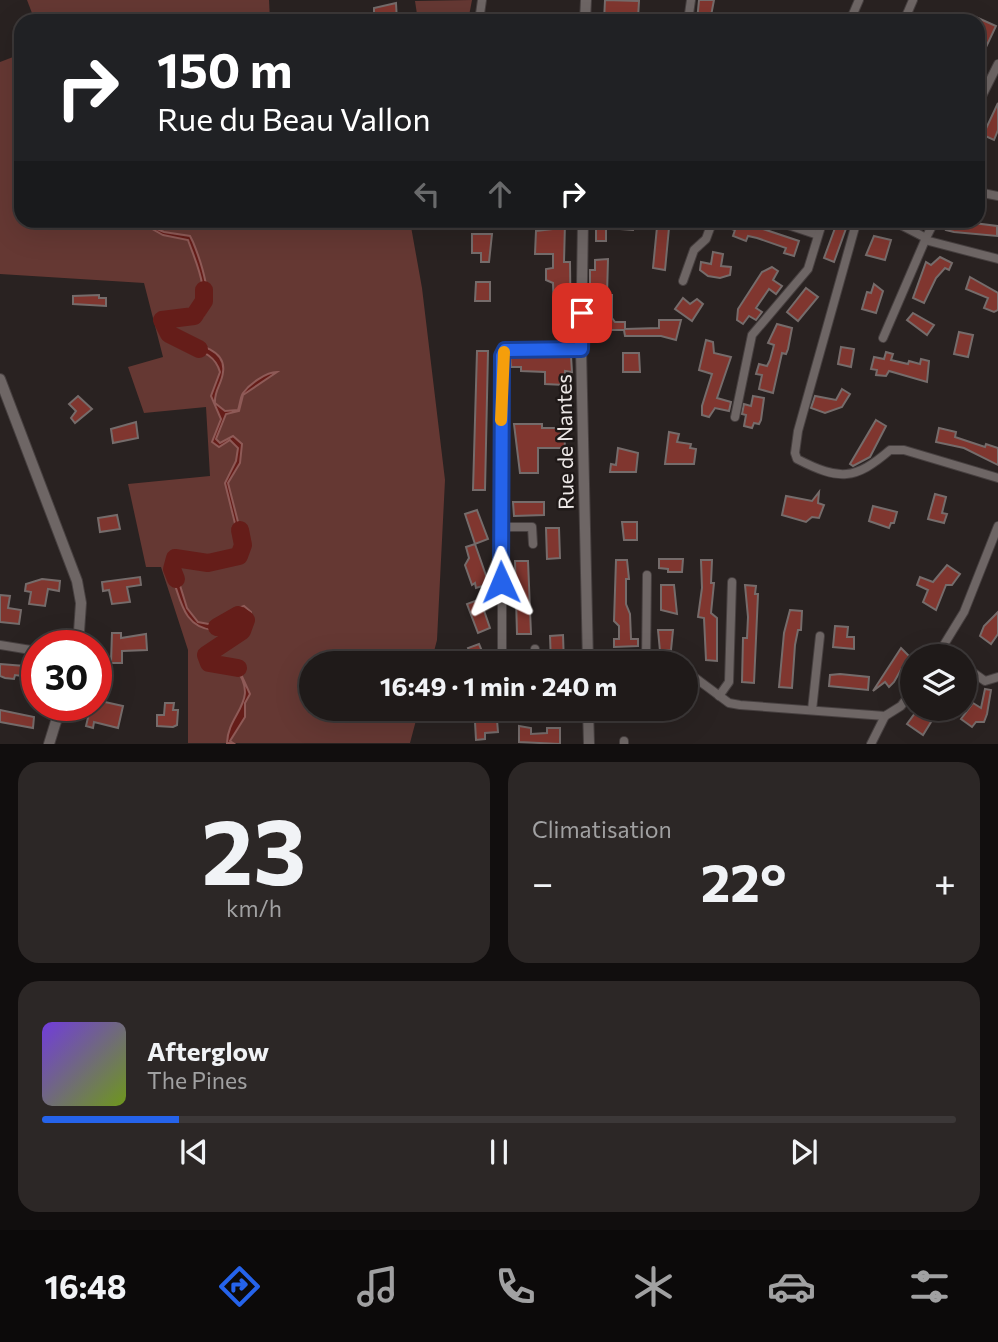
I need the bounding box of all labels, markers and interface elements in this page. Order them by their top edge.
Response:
text: 150 m [157,38,292,98]
icon: right [42,42,133,133]
text: Rue du Beau Vallon [157,98,431,138]
icon: left [408,175,446,213]
icon: ahead [481,175,519,213]
icon: right [554,175,592,213]
pin [552,283,612,343]
icon: arrive [563,294,601,332]
street label: Rue de Nantes [550,374,578,510]
position arrow [464,545,538,619]
speed limit sign: 30 [21,630,112,721]
map controls [900,644,977,721]
button: layers [900,644,977,721]
text: 16:49 · 1 min · 240 m [380,670,617,701]
text: 23 [202,792,306,904]
text: Climatisation [532,815,672,843]
text: 22° [701,849,786,913]
text: − [532,858,554,905]
text: + [934,858,956,905]
text: km/h [226,894,282,922]
text: Afterglow [147,1035,269,1066]
text: The Pines [147,1066,248,1094]
icon: previous [175,1133,213,1171]
icon: pause [480,1133,518,1171]
icon: next [785,1133,823,1171]
icon: directions [215,1262,264,1311]
icon: music [353,1262,402,1311]
icon: phone [491,1262,540,1311]
icon: climate [629,1262,678,1311]
icon: car [767,1262,816,1311]
icon: filters [905,1262,954,1311]
text: 16:48 [44,1266,127,1306]

